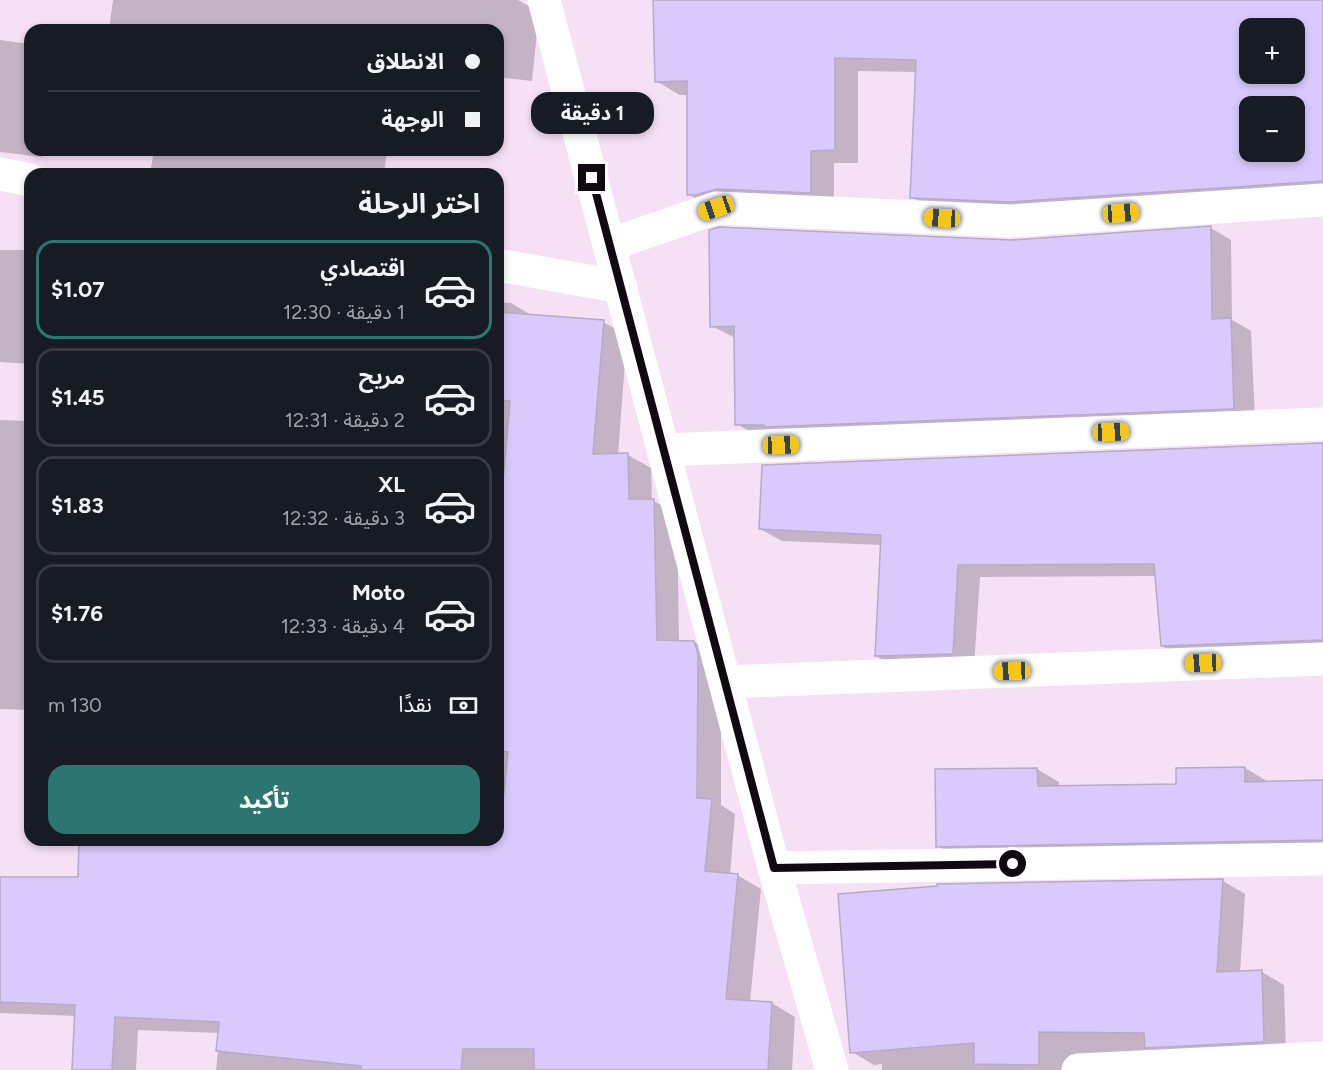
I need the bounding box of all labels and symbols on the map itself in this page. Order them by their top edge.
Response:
callout: 1 دقيقة [530,91,654,133]
route end [578,164,605,191]
car [696,194,736,222]
car [1102,203,1140,223]
car [924,208,960,228]
car [1093,422,1129,442]
car [763,435,799,455]
car [1185,653,1221,673]
car [994,661,1030,681]
route start [999,850,1026,877]

